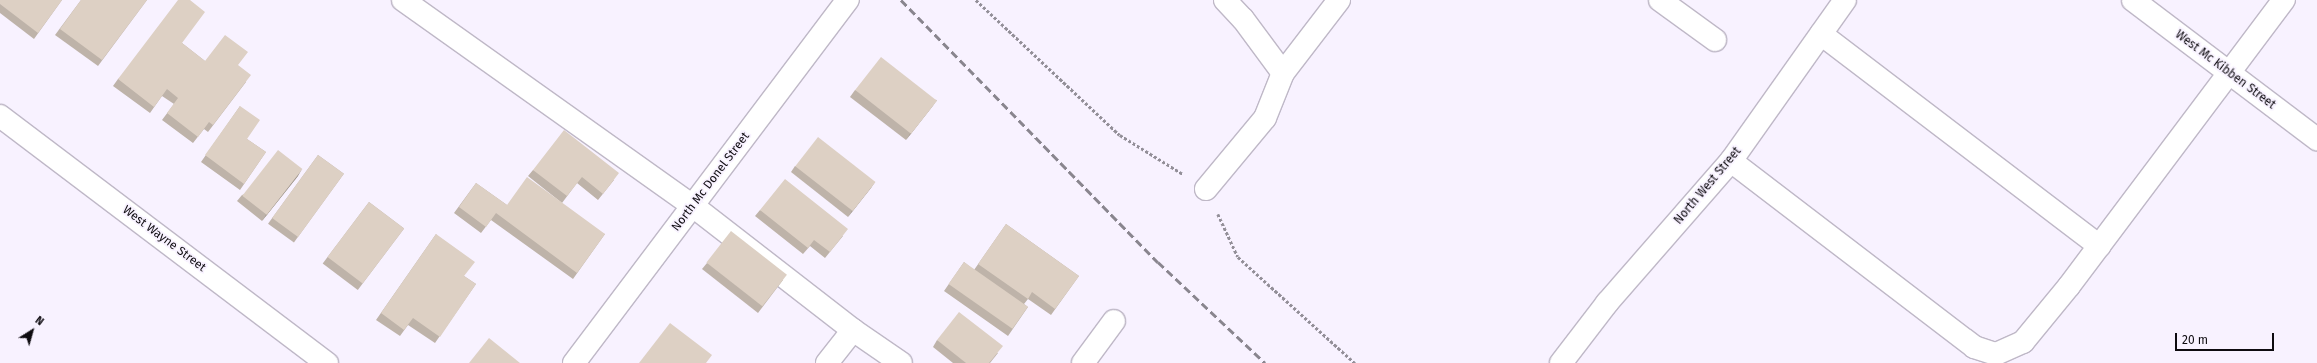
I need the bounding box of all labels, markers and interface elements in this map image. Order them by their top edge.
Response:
street label: West Mc Kibben Street [2172,28,2278,112]
street label: North Mc Donel Street [669,130,753,234]
street label: North West Street [1672,144,1744,228]
street label: West Wayne Street [120,203,208,275]
north arrow [12,311,52,351]
text: N [33,314,46,328]
scale bar [2177,325,2276,351]
text: 20 m [2182,333,2208,347]

